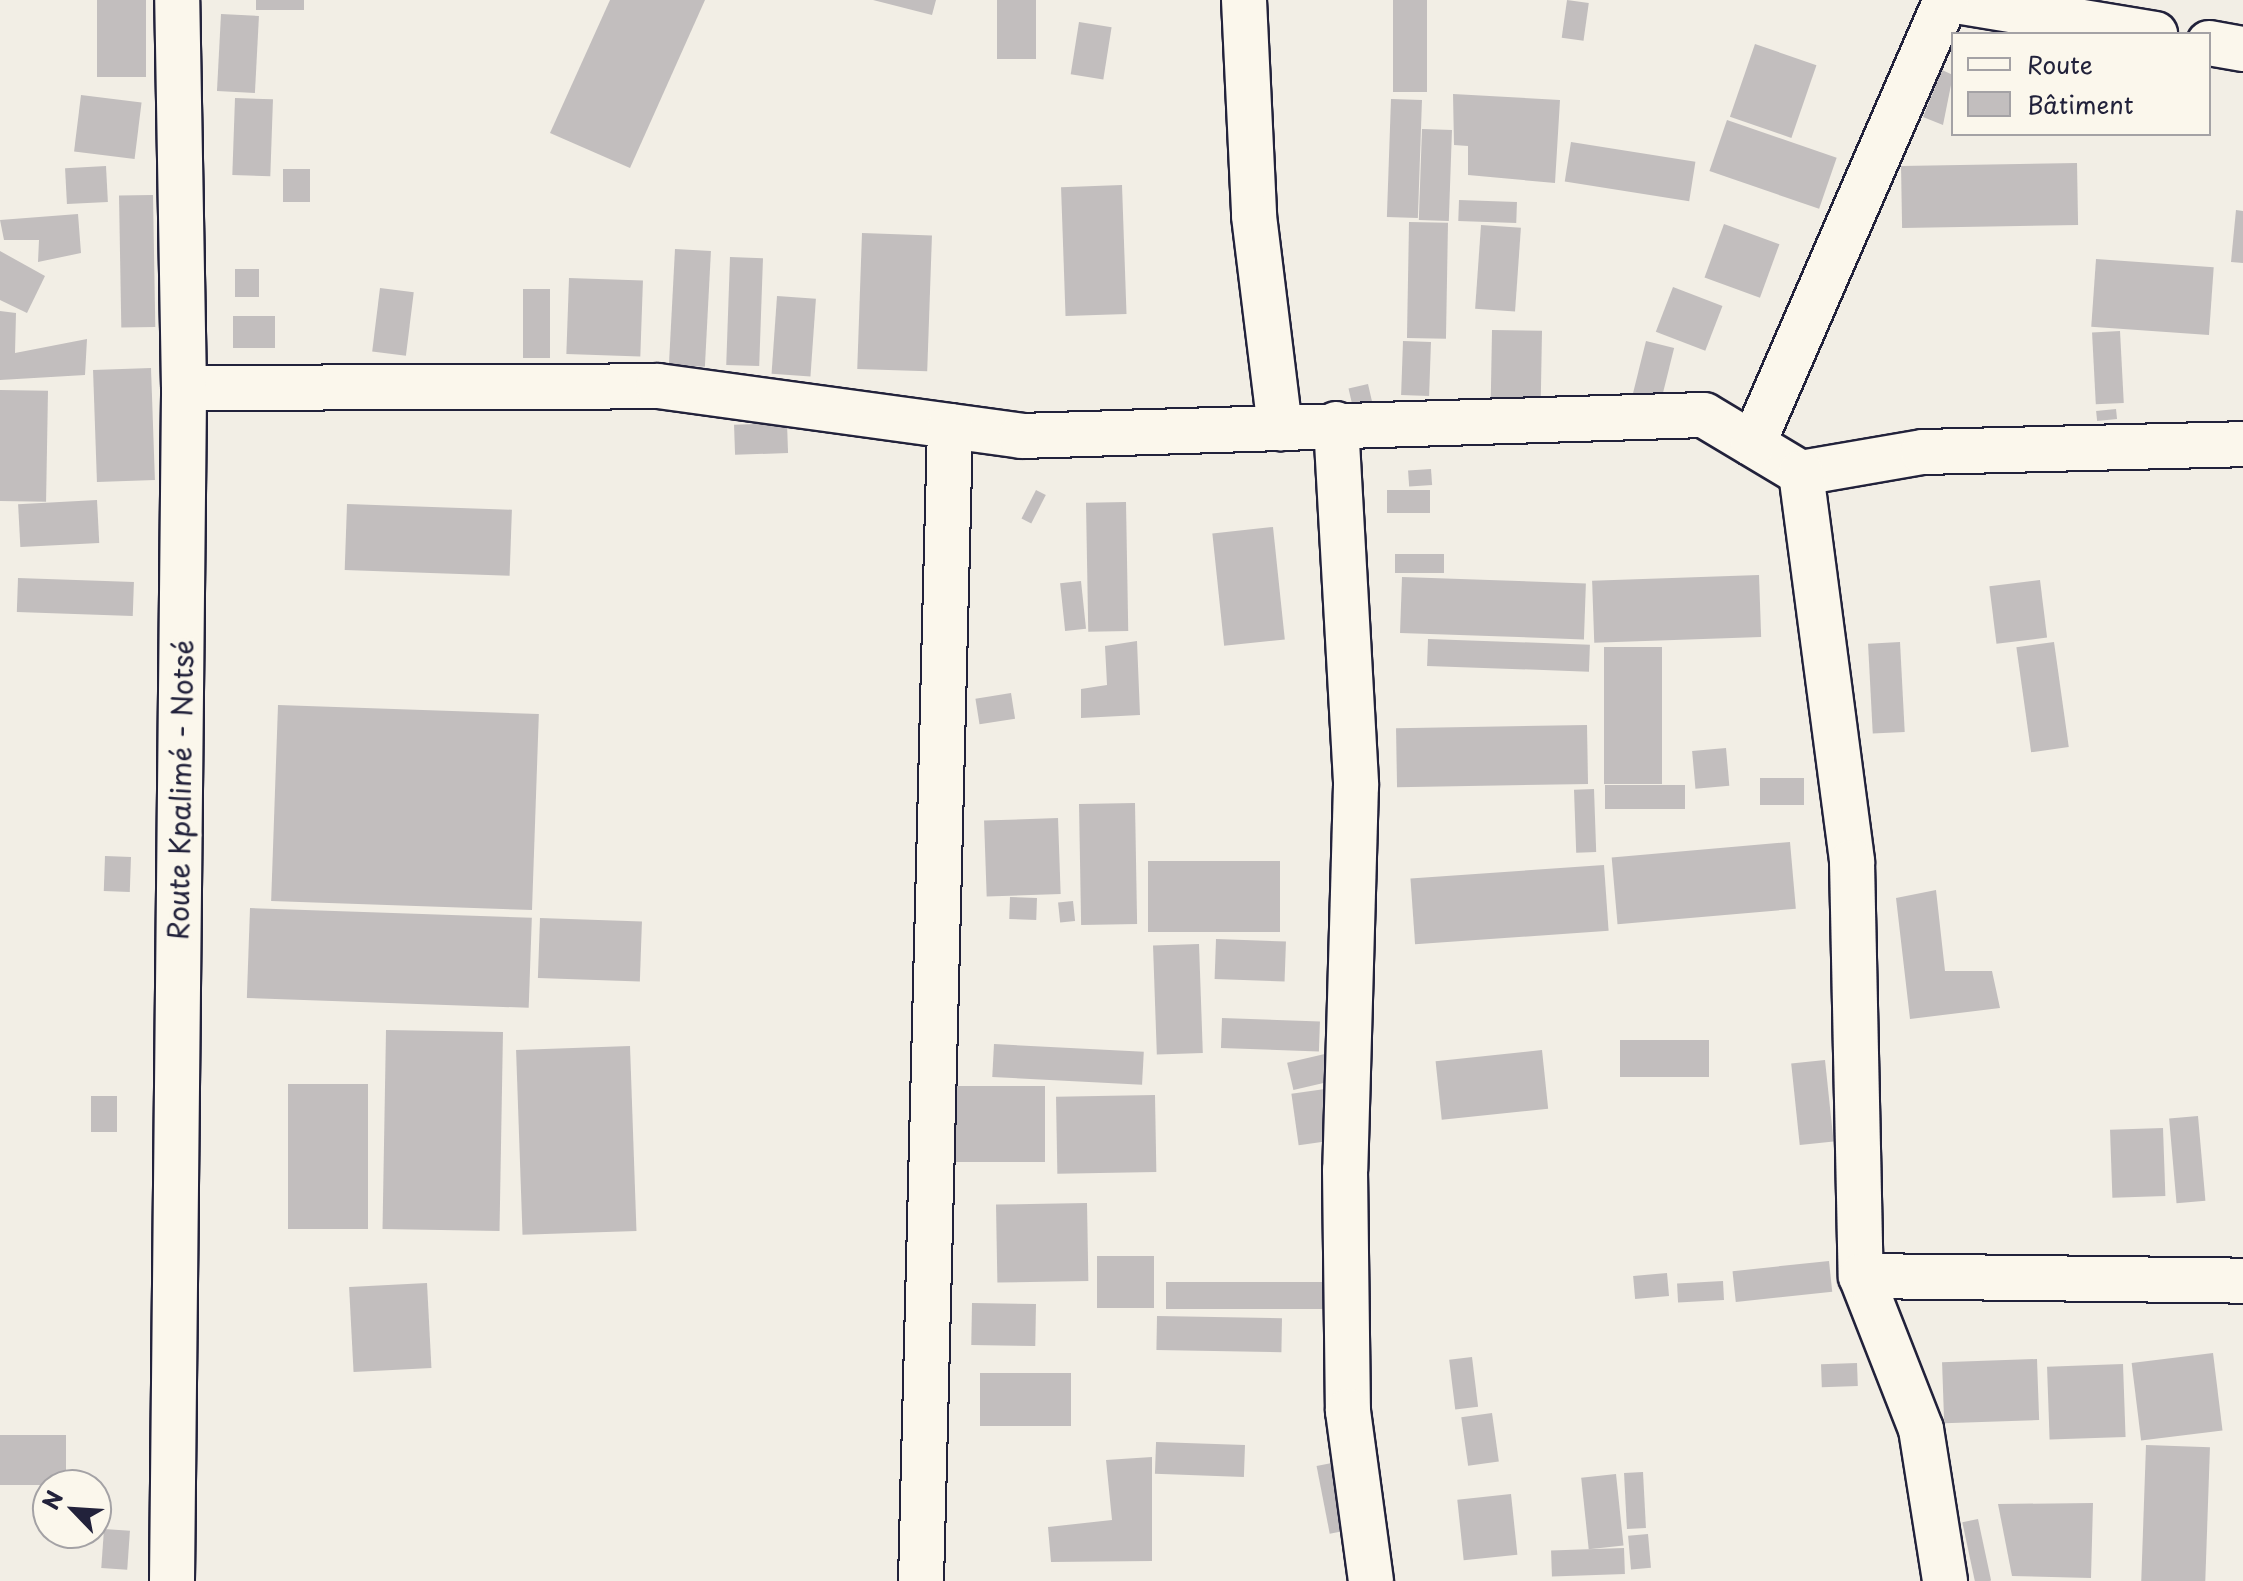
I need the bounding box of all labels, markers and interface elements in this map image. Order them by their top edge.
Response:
legend [1951,32,2211,136]
text: Route [2027,46,2093,82]
text: Bâtiment [2027,86,2134,122]
street label: Route Kpalimé - Notsé [161,638,199,942]
north arrow [32,1469,112,1549]
text: N [33,1485,70,1514]

